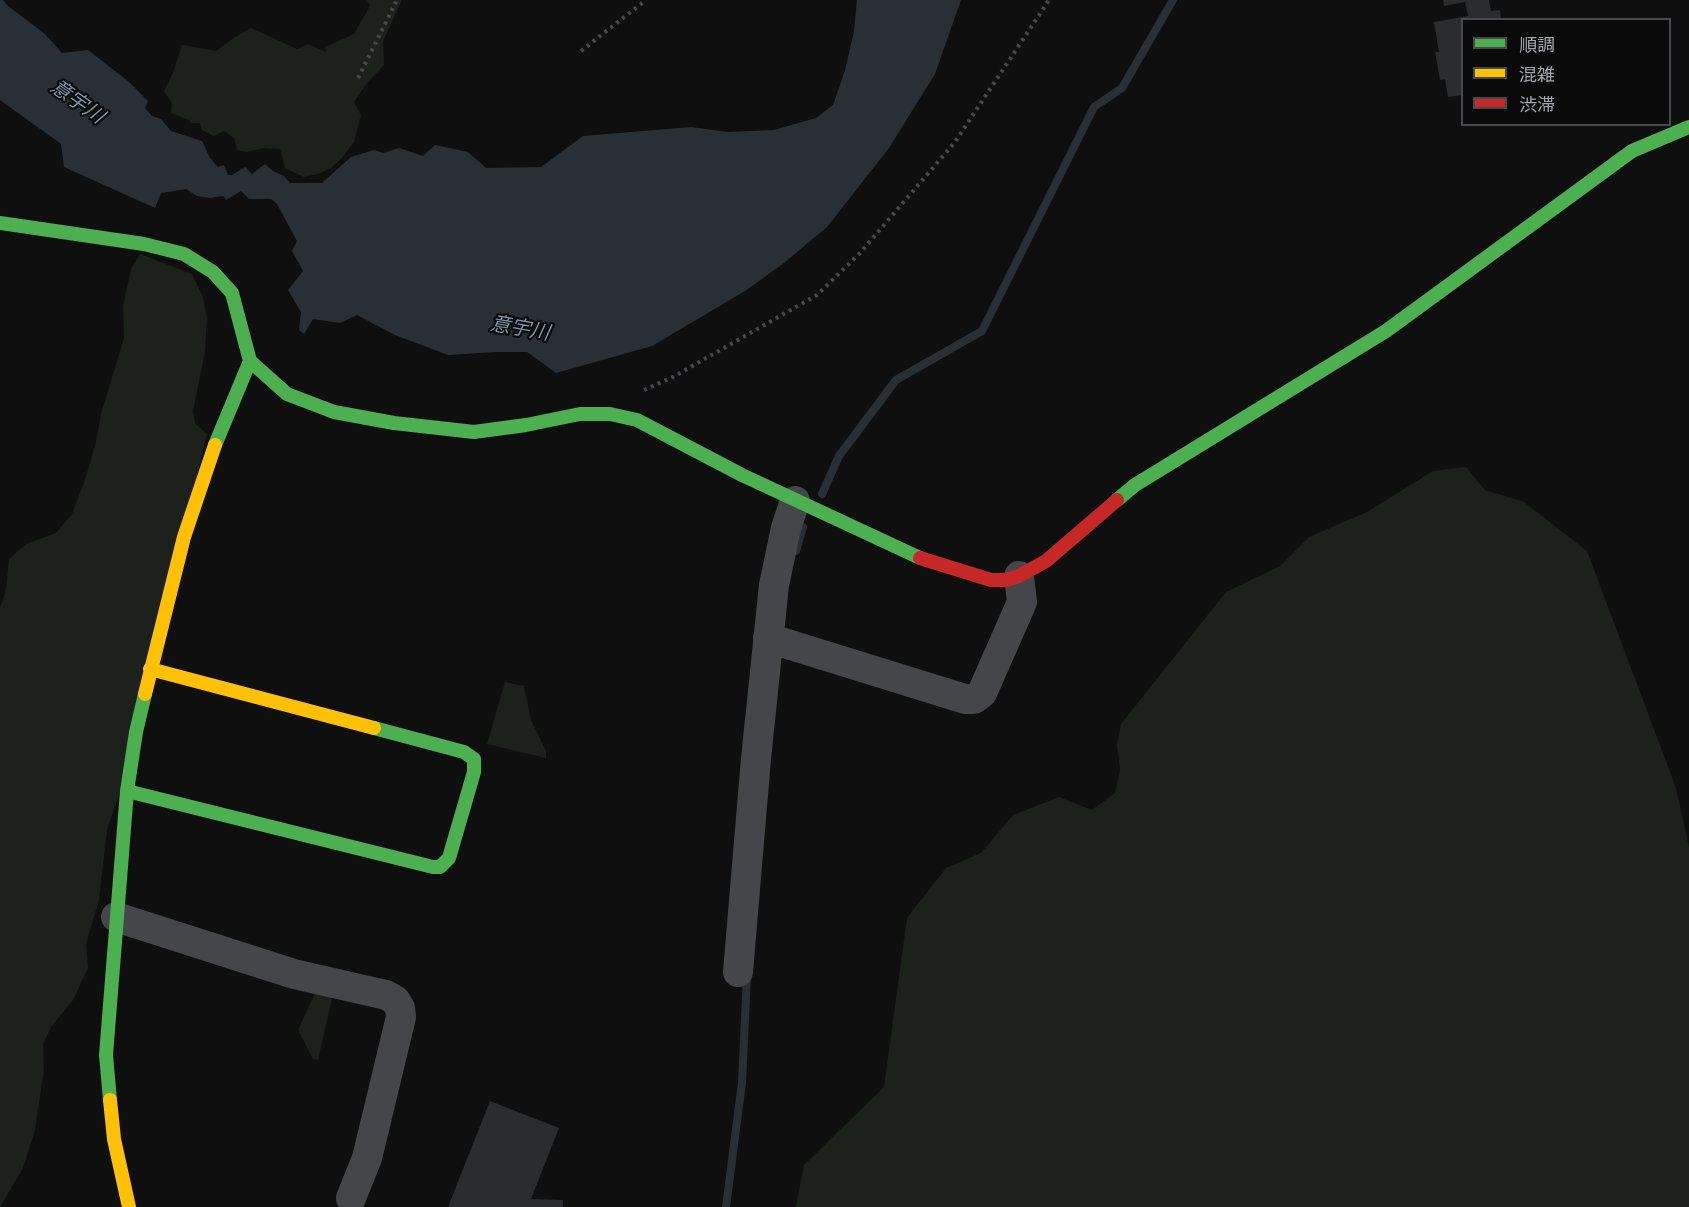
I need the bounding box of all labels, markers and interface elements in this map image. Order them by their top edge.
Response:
legend [1461,18,1671,126]
text: 順調 [1519,34,1555,56]
text: 混雑 [1519,64,1555,86]
water label: 意宇川 [46,75,108,129]
text: 渋滞 [1519,94,1555,116]
water label: 意宇川 [488,312,552,346]

